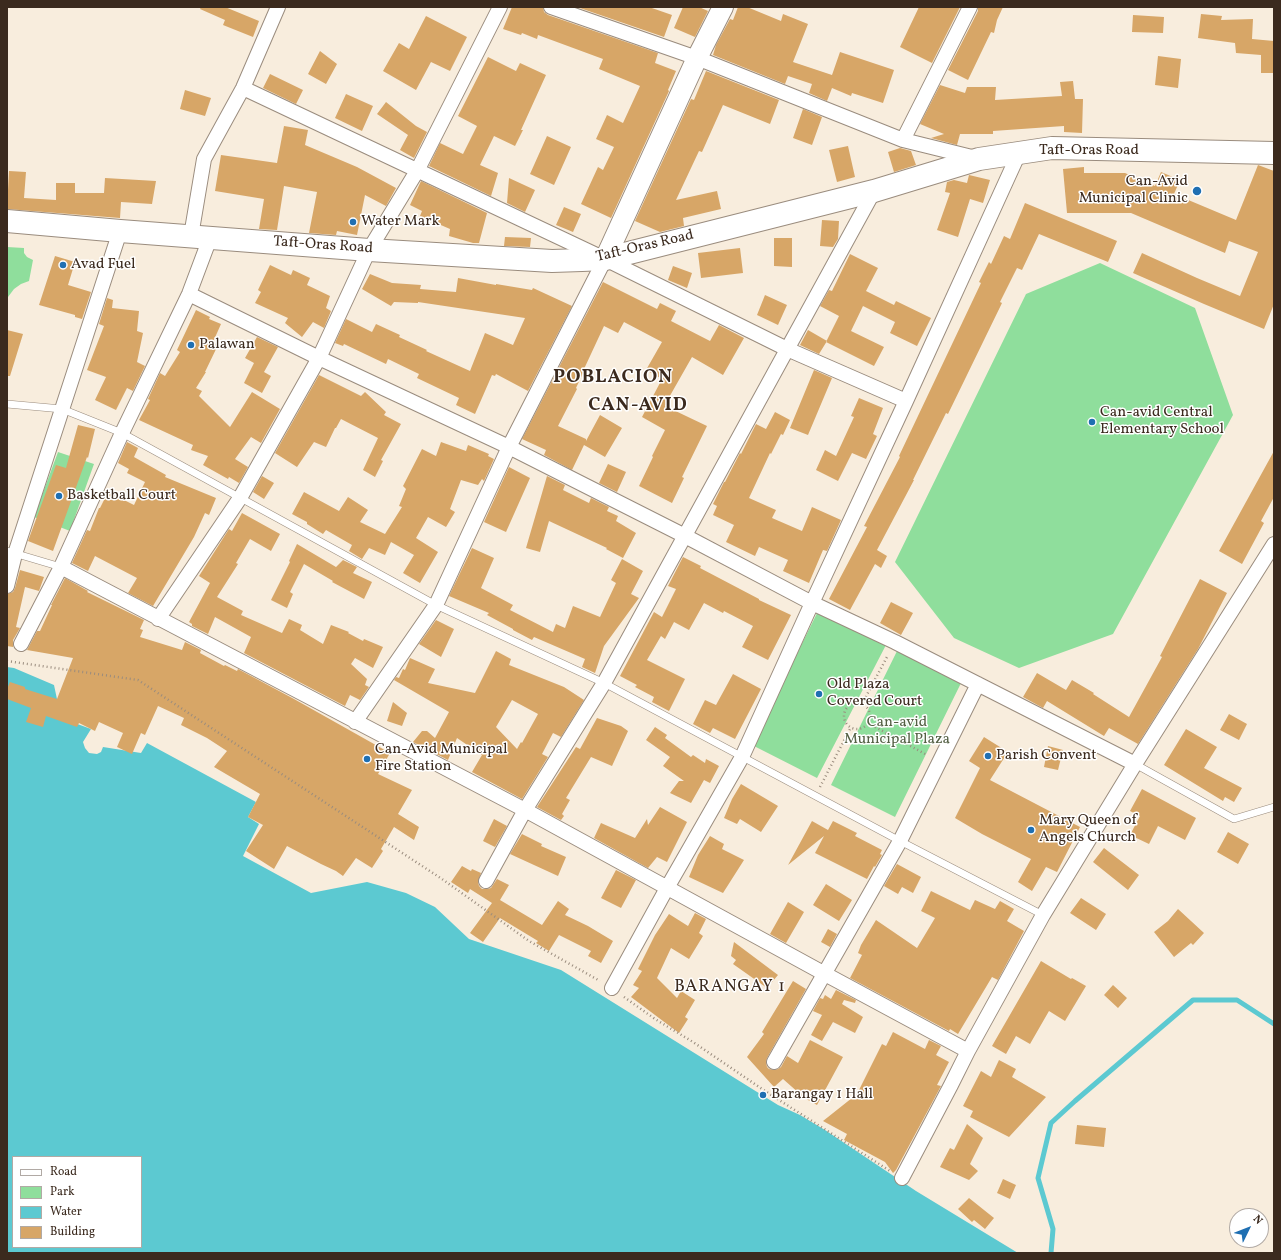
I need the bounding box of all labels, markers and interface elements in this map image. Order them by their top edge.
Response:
street label: Taft-Oras Road [1039,142,1139,160]
place label: Can-Avid Municipal Clinic [1079,173,1188,208]
marker: Can-Avid Municipal Clinic [1191,185,1203,197]
place label: Water Mark [361,213,440,231]
marker: Water Mark [348,217,358,227]
street label: Taft-Oras Road [594,227,696,267]
street label: Taft-Oras Road [273,234,373,258]
place label: Avad Fuel [71,256,136,274]
marker: Avad Fuel [58,260,68,270]
place label: Palawan [199,336,255,354]
marker: Palawan [186,340,196,350]
district label: POBLACION [553,368,673,390]
district label: CAN-AVID [588,396,688,418]
place label: Can-avid Central Elementary School [1100,404,1224,439]
marker: Can-avid Central Elementary School [1087,417,1097,427]
place label: Basketball Court [67,487,176,505]
marker: Basketball Court [54,491,64,501]
place label: Old Plaza Covered Court [827,676,922,711]
marker: Old Plaza Covered Court [814,689,824,699]
park label: Can-avid Municipal Plaza [844,714,950,749]
place label: Can-Avid Municipal Fire Station [375,741,508,776]
place label: Parish Convent [996,747,1097,765]
marker: Parish Convent [983,751,993,761]
marker: Can-Avid Municipal Fire Station [362,754,372,764]
place label: Mary Queen of Angels Church [1039,812,1137,847]
marker: Mary Queen of Angels Church [1026,825,1036,835]
district label: BARANGAY 1 [674,978,786,998]
place label: Barangay 1 Hall [771,1086,873,1104]
marker: Barangay 1 Hall [758,1090,768,1100]
legend [12,1156,142,1248]
text: Road [50,1164,77,1180]
text: Park [50,1184,75,1200]
text: Water [50,1204,82,1220]
north arrow [1229,1208,1269,1248]
text: N [1249,1212,1266,1228]
text: Building [50,1224,95,1240]

